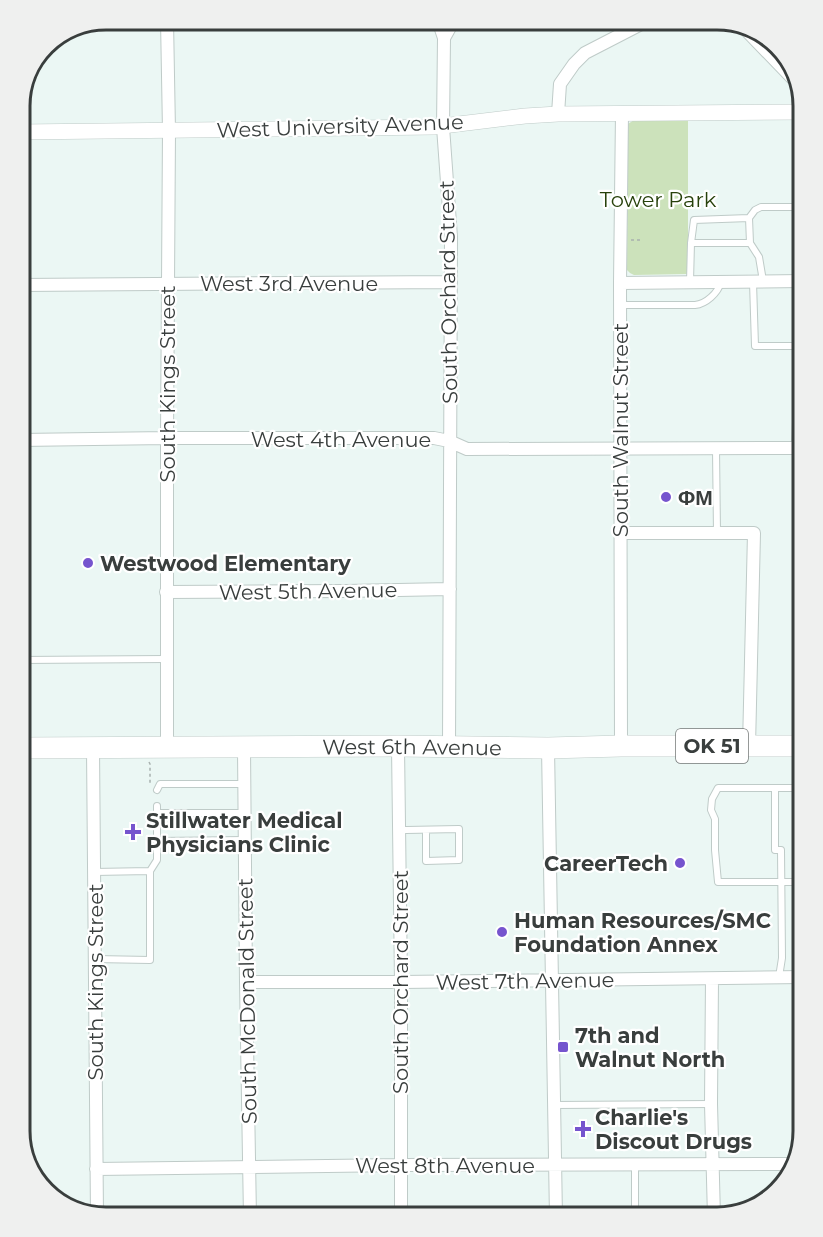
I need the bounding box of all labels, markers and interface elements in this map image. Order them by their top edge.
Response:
street label: West University Avenue [216,109,464,143]
street label: South Orchard Street [434,180,462,404]
park label: Tower Park [600,187,717,212]
street label: West 3rd Avenue [200,271,378,296]
street label: South Kings Street [155,286,180,482]
street label: South Walnut Street [608,323,633,537]
street label: West 4th Avenue [251,427,431,452]
place label: ΦΜ [678,485,713,510]
marker: ΦΜ [659,490,673,504]
place label: Westwood Elementary [100,551,351,576]
marker: Westwood Elementary [81,556,95,570]
street label: West 5th Avenue [219,577,397,605]
road number: OK 51 [676,729,748,763]
street label: West 6th Avenue [322,733,502,760]
place label: Stillwater Medical Physicians Clinic [146,808,343,857]
marker: Stillwater Medical Physicians Clinic [124,823,142,841]
place label: CareerTech [544,851,668,876]
marker: CareerTech [673,856,687,870]
street label: South Orchard Street [388,870,413,1094]
street label: South McDonald Street [232,878,262,1124]
street label: South Kings Street [83,884,108,1080]
place label: Human Resources/SMC Foundation Annex [514,908,771,957]
marker: Human Resources/SMC Foundation Annex [495,925,509,939]
street label: West 7th Avenue [435,967,615,995]
place label: 7th and Walnut North [575,1023,725,1072]
marker: 7th and Walnut North [556,1040,570,1054]
place label: Charlie's Discout Drugs [595,1105,752,1154]
marker: Charlie's Discout Drugs [576,1122,590,1136]
street label: West 8th Avenue [355,1153,535,1178]

